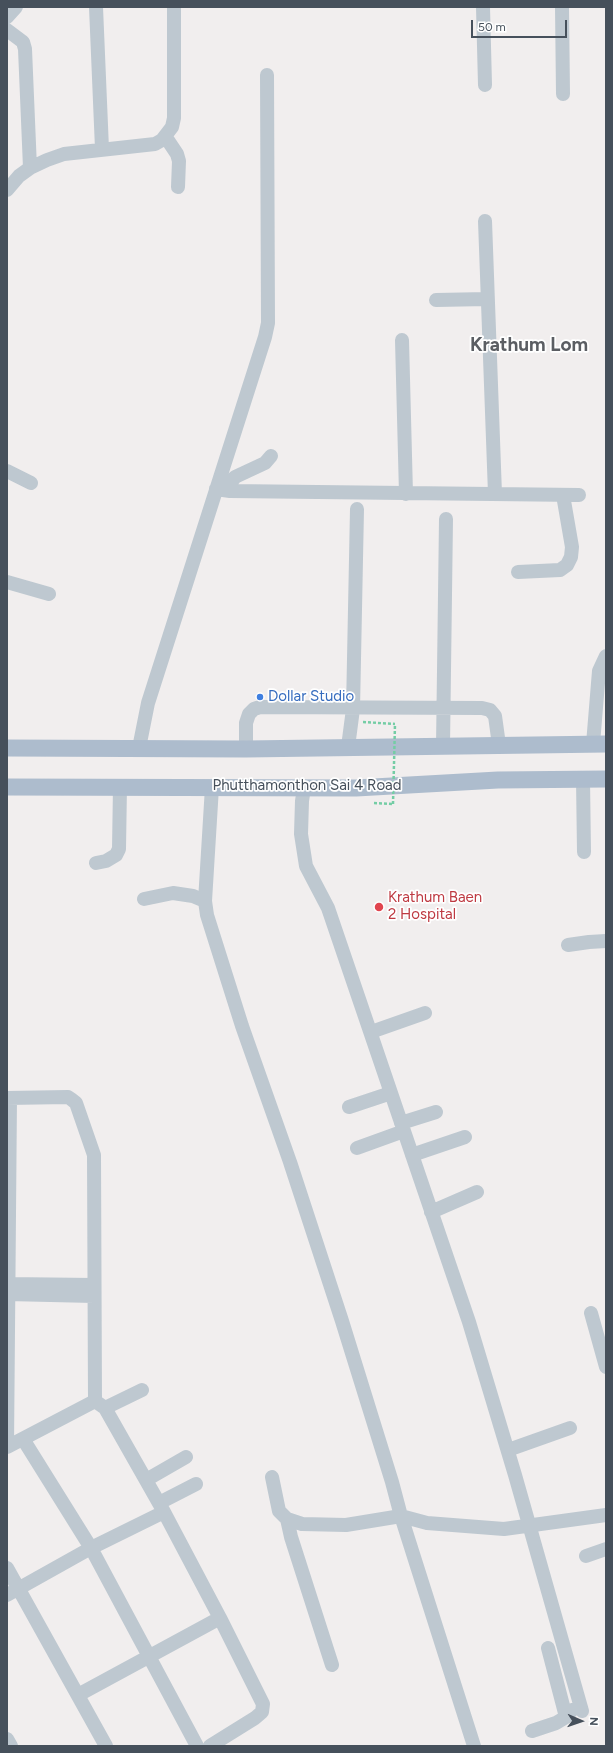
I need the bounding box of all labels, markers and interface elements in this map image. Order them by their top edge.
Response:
scale bar [473,12,569,38]
text: 50 m [478,20,506,34]
district label: Krathum Lom [470,334,588,356]
place label: Dollar Studio [268,688,354,706]
marker: Dollar Studio [255,692,265,702]
street label: Phutthamonthon Sai 4 Road [212,777,402,795]
place label: Krathum Baen 2 Hospital [388,889,482,924]
marker: Krathum Baen 2 Hospital [373,901,385,913]
north arrow [561,1701,601,1741]
text: N [587,1717,600,1726]

